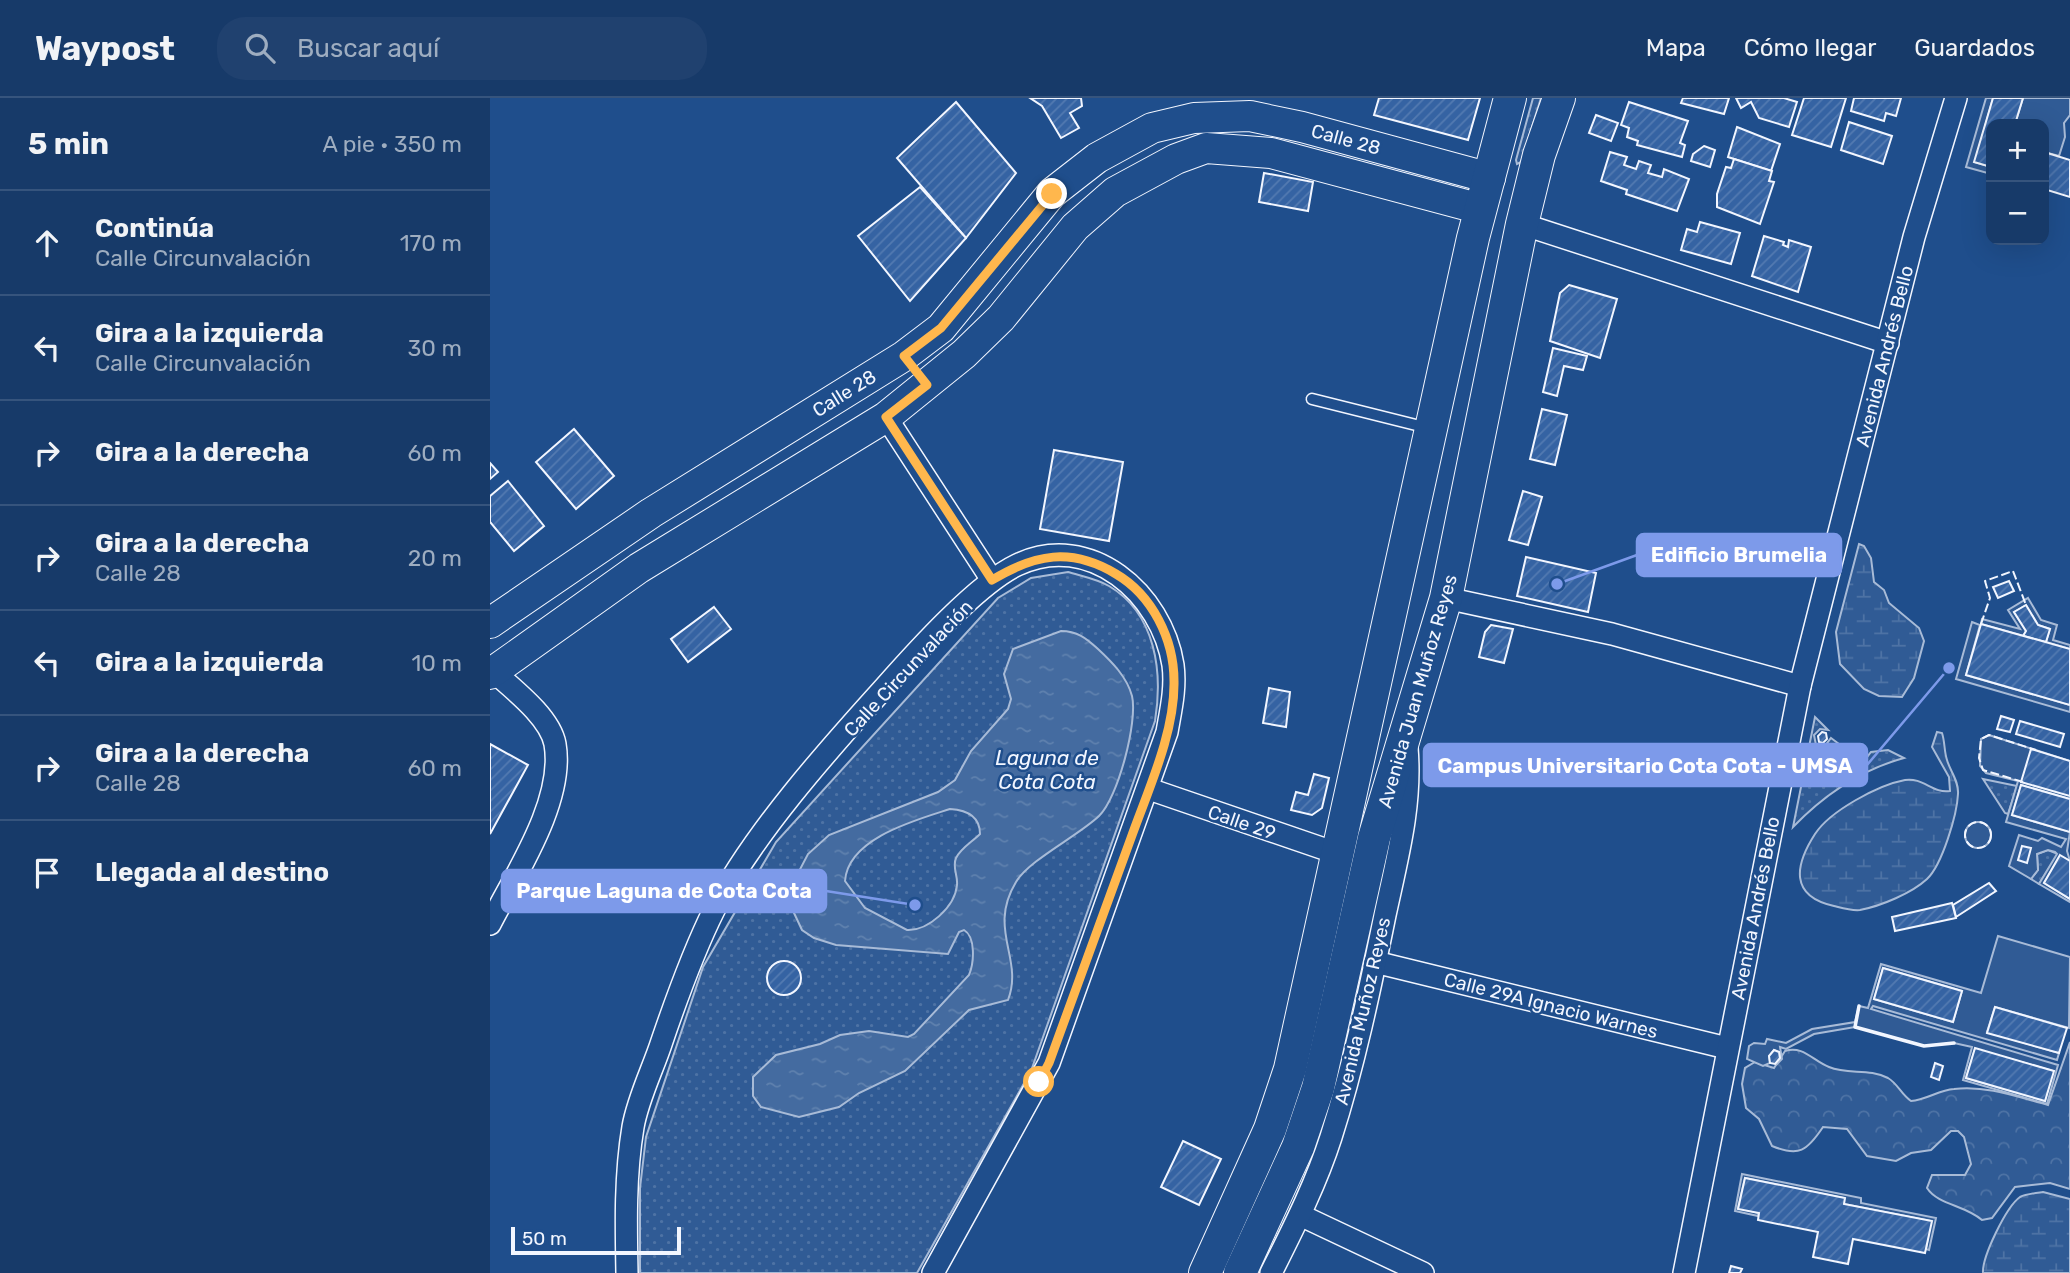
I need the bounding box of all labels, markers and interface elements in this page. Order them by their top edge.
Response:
search box [217,17,707,80]
text: Waypost [35,29,175,68]
icon: search [241,29,279,67]
text: Buscar aquí [297,33,439,64]
text: Mapa [1646,34,1706,62]
text: Cómo llegar [1744,34,1876,62]
text: Guardados [1914,34,2035,62]
street label: Calle 28 [1309,119,1383,160]
map controls [1986,119,2049,245]
button: + [1986,119,2049,182]
text: 5 min [28,126,109,162]
text: A pie · 350 m [322,130,462,158]
route end [1036,178,1067,209]
button: − [1986,182,2049,245]
text: Continúa [95,213,214,244]
icon: ahead [28,224,66,262]
text: 170 m [400,229,462,257]
text: Calle Circunvalación [95,244,311,272]
street label: Avenida Andrés Bello [1851,263,1918,449]
text: Gira a la izquierda [95,318,324,349]
icon: left [28,329,66,367]
text: 30 m [407,334,462,362]
text: Calle Circunvalación [95,349,311,377]
street label: Calle 28 [808,365,880,422]
icon: right [28,434,66,472]
text: Gira a la derecha [95,437,309,468]
text: 60 m [407,439,462,467]
text: Gira a la derecha [95,528,309,559]
callout: Edificio Brumelia [1637,534,1841,576]
icon: right [28,539,66,577]
text: Edificio Brumelia [1651,542,1827,567]
text: 20 m [408,544,462,572]
text: Calle 28 [95,559,181,587]
street label: Avenida Juan Muñoz Reyes [1373,572,1462,811]
street label: Calle Circunvalación [839,595,978,741]
icon: left [28,644,66,682]
text: Gira a la izquierda [95,647,324,678]
text: 10 m [411,649,462,677]
text: Gira a la derecha [95,738,309,769]
callout: Campus Universitario Cota Cota - UMSA [1424,744,1867,786]
water label: Laguna de Cota Cota [995,745,1099,794]
icon: right [28,749,66,787]
text: Campus Universitario Cota Cota - UMSA [1438,753,1852,778]
text: 60 m [407,754,462,782]
text: Calle 28 [95,769,181,797]
street label: Calle 29 [1205,800,1279,845]
street label: Avenida Andrés Bello [1726,815,1785,1002]
icon: arrive [28,854,66,892]
text: Llegada al destino [95,857,329,888]
callout: Parque Laguna de Cota Cota [502,870,826,912]
text: Parque Laguna de Cota Cota [516,878,812,903]
street label: Avenida Muñoz Reyes [1330,915,1395,1107]
street label: Calle 29A Ignacio Warnes [1442,968,1660,1043]
route start [1023,1066,1054,1097]
scale bar [511,1224,681,1256]
text: 50 m [522,1227,567,1250]

